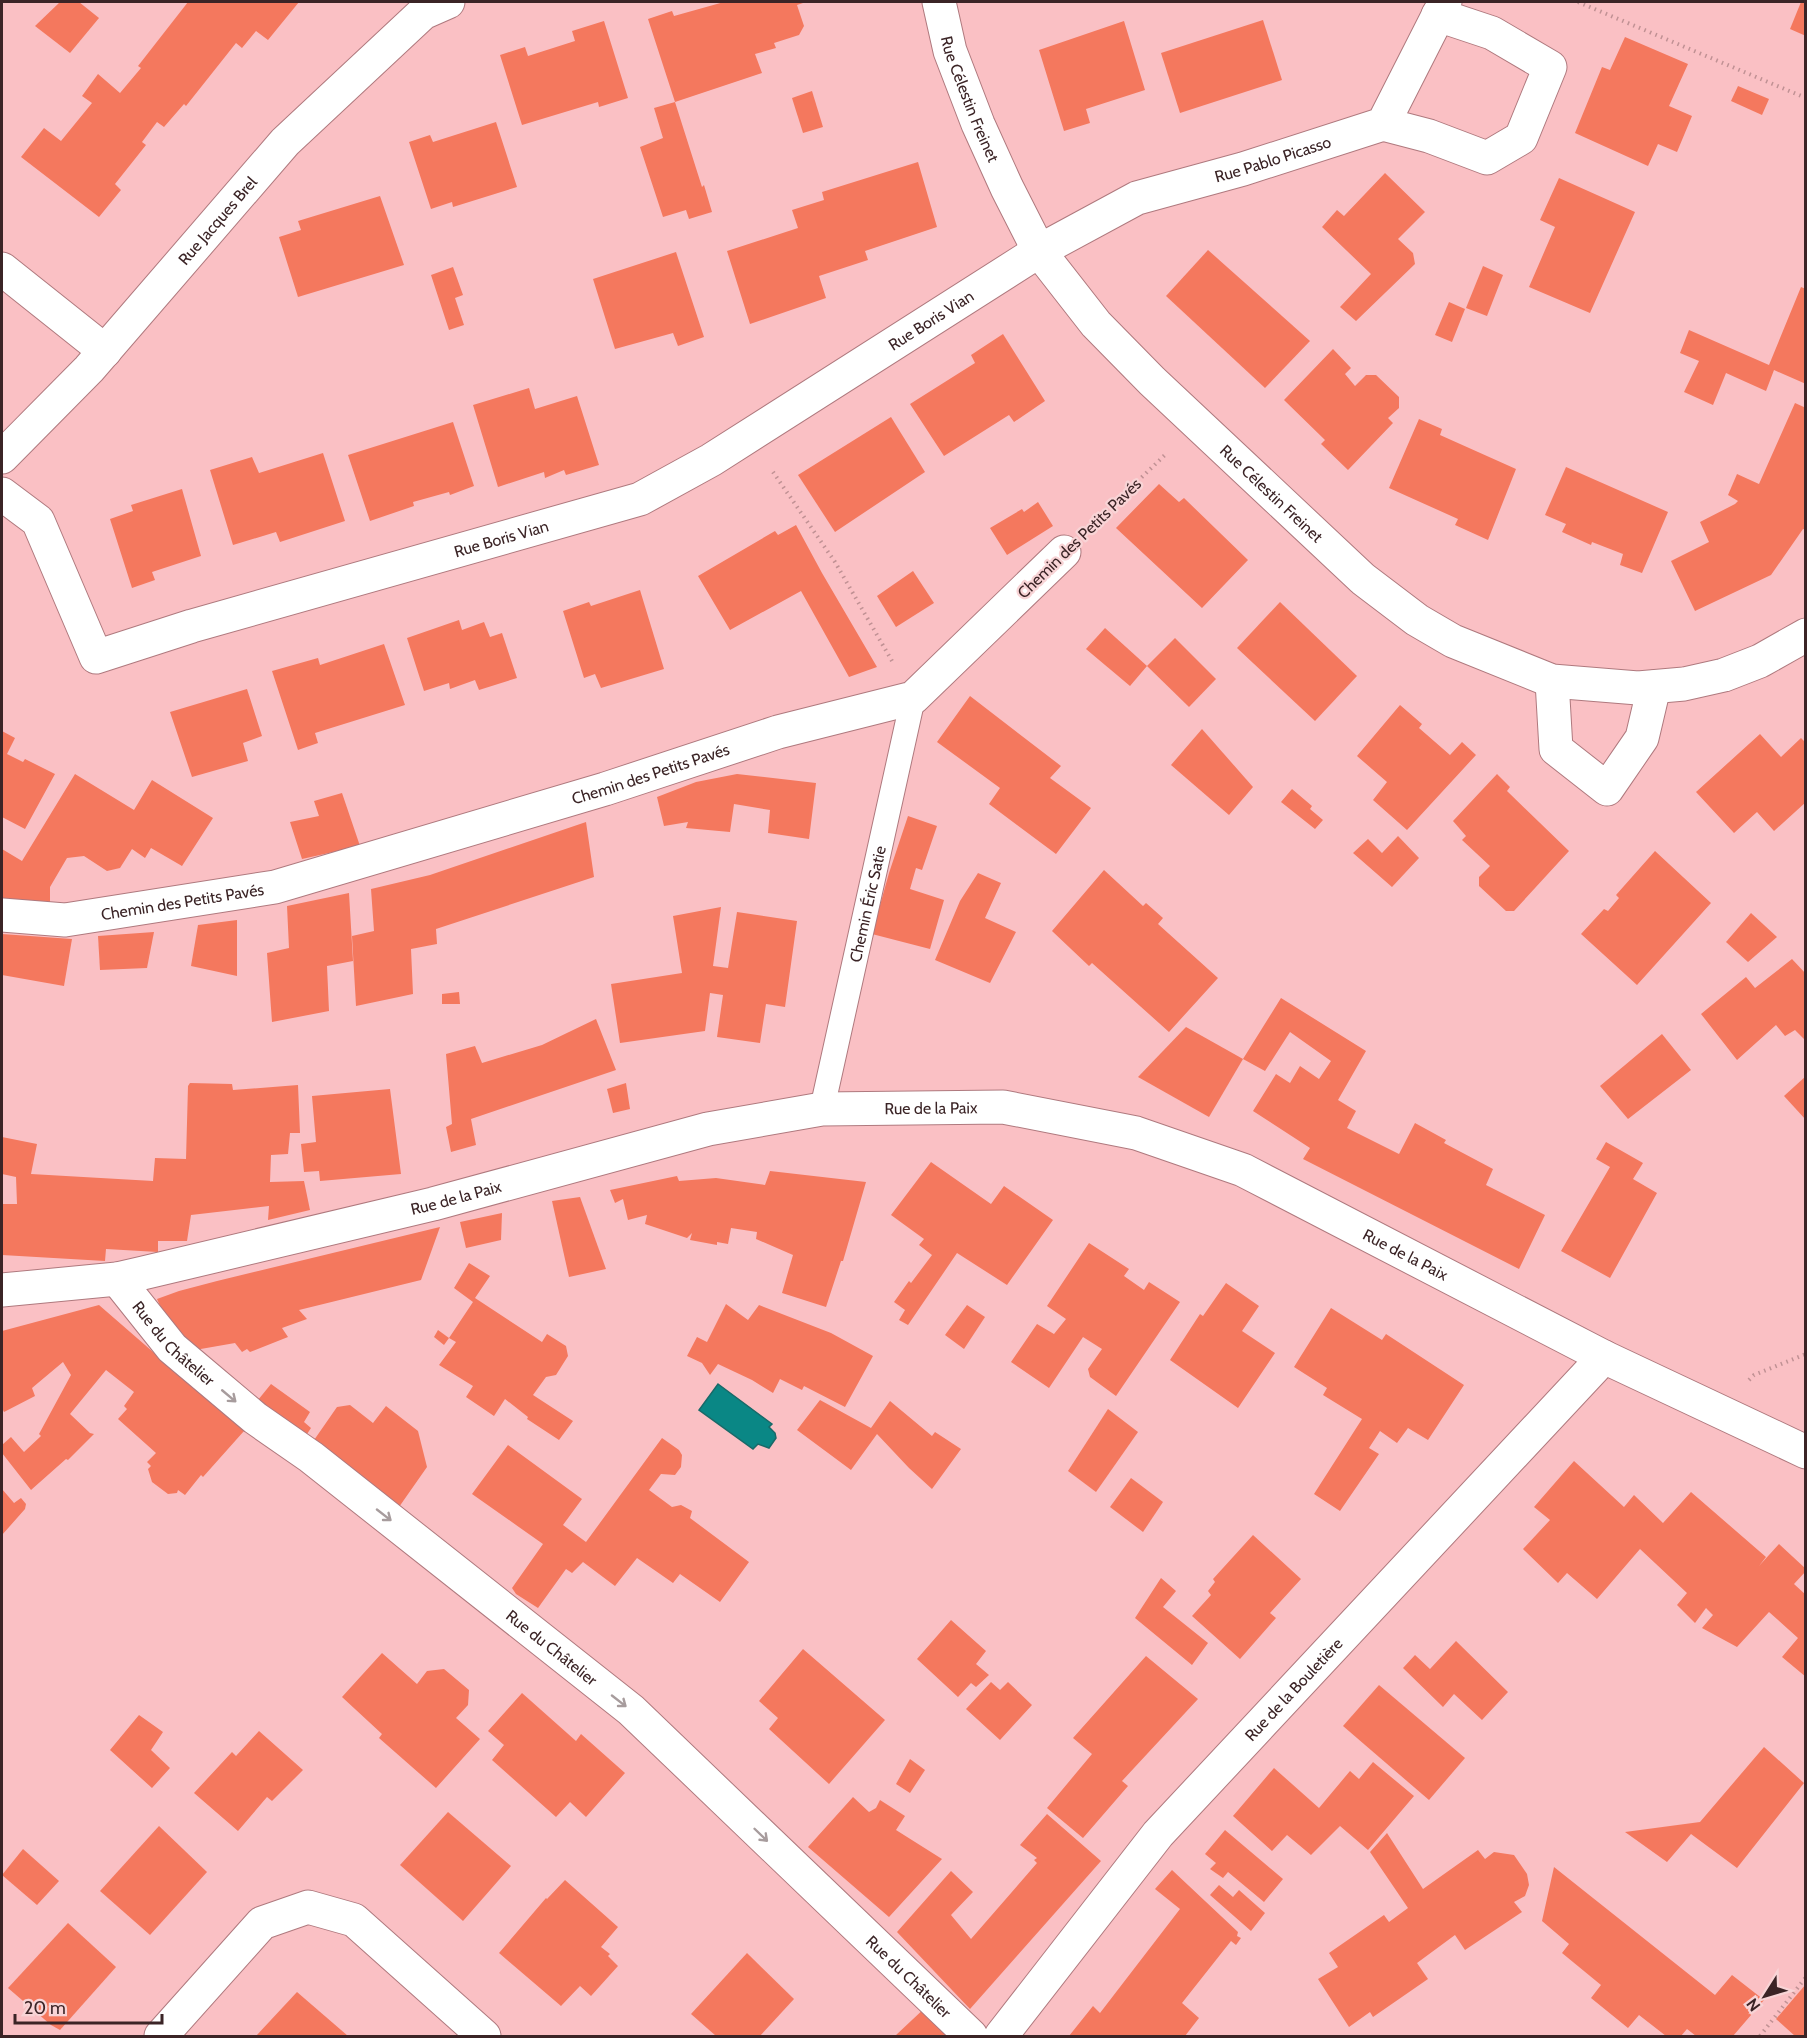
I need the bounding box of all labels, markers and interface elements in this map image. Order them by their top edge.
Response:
street label: Rue Célestin Freinet [937,34,1003,166]
street label: Rue Pablo Picasso [1213,132,1334,186]
street label: Rue Jacques Brel [174,173,261,269]
street label: Rue Boris Vian [885,286,977,355]
street label: Rue Célestin Freinet [1216,441,1327,547]
street label: Chemin des Petits Pavés [1014,474,1145,602]
street label: Rue Boris Vian [452,516,551,561]
street label: Chemin des Petits Pavés [570,740,732,808]
street label: Chemin Éric Satie [846,844,890,964]
street label: Chemin des Petits Pavés [100,880,266,924]
street label: Rue de la Paix [884,1098,978,1118]
street label: Rue de la Paix [409,1177,504,1219]
street label: Rue de la Paix [1360,1225,1451,1285]
street label: Rue du Châtelier [128,1297,219,1390]
one-way arrow [221,1389,236,1403]
one-way arrow [375,1508,391,1521]
street label: Rue du Châtelier [502,1606,601,1690]
street label: Rue de la Bouletière [1241,1634,1346,1745]
one-way arrow [611,1694,627,1707]
one-way arrow [753,1827,768,1842]
street label: Rue du Châtelier [862,1932,956,2023]
north arrow [1735,1966,1795,2026]
scale bar [15,1987,162,2025]
text: N [1742,1994,1764,2015]
text: 20 m [24,1997,66,2019]

